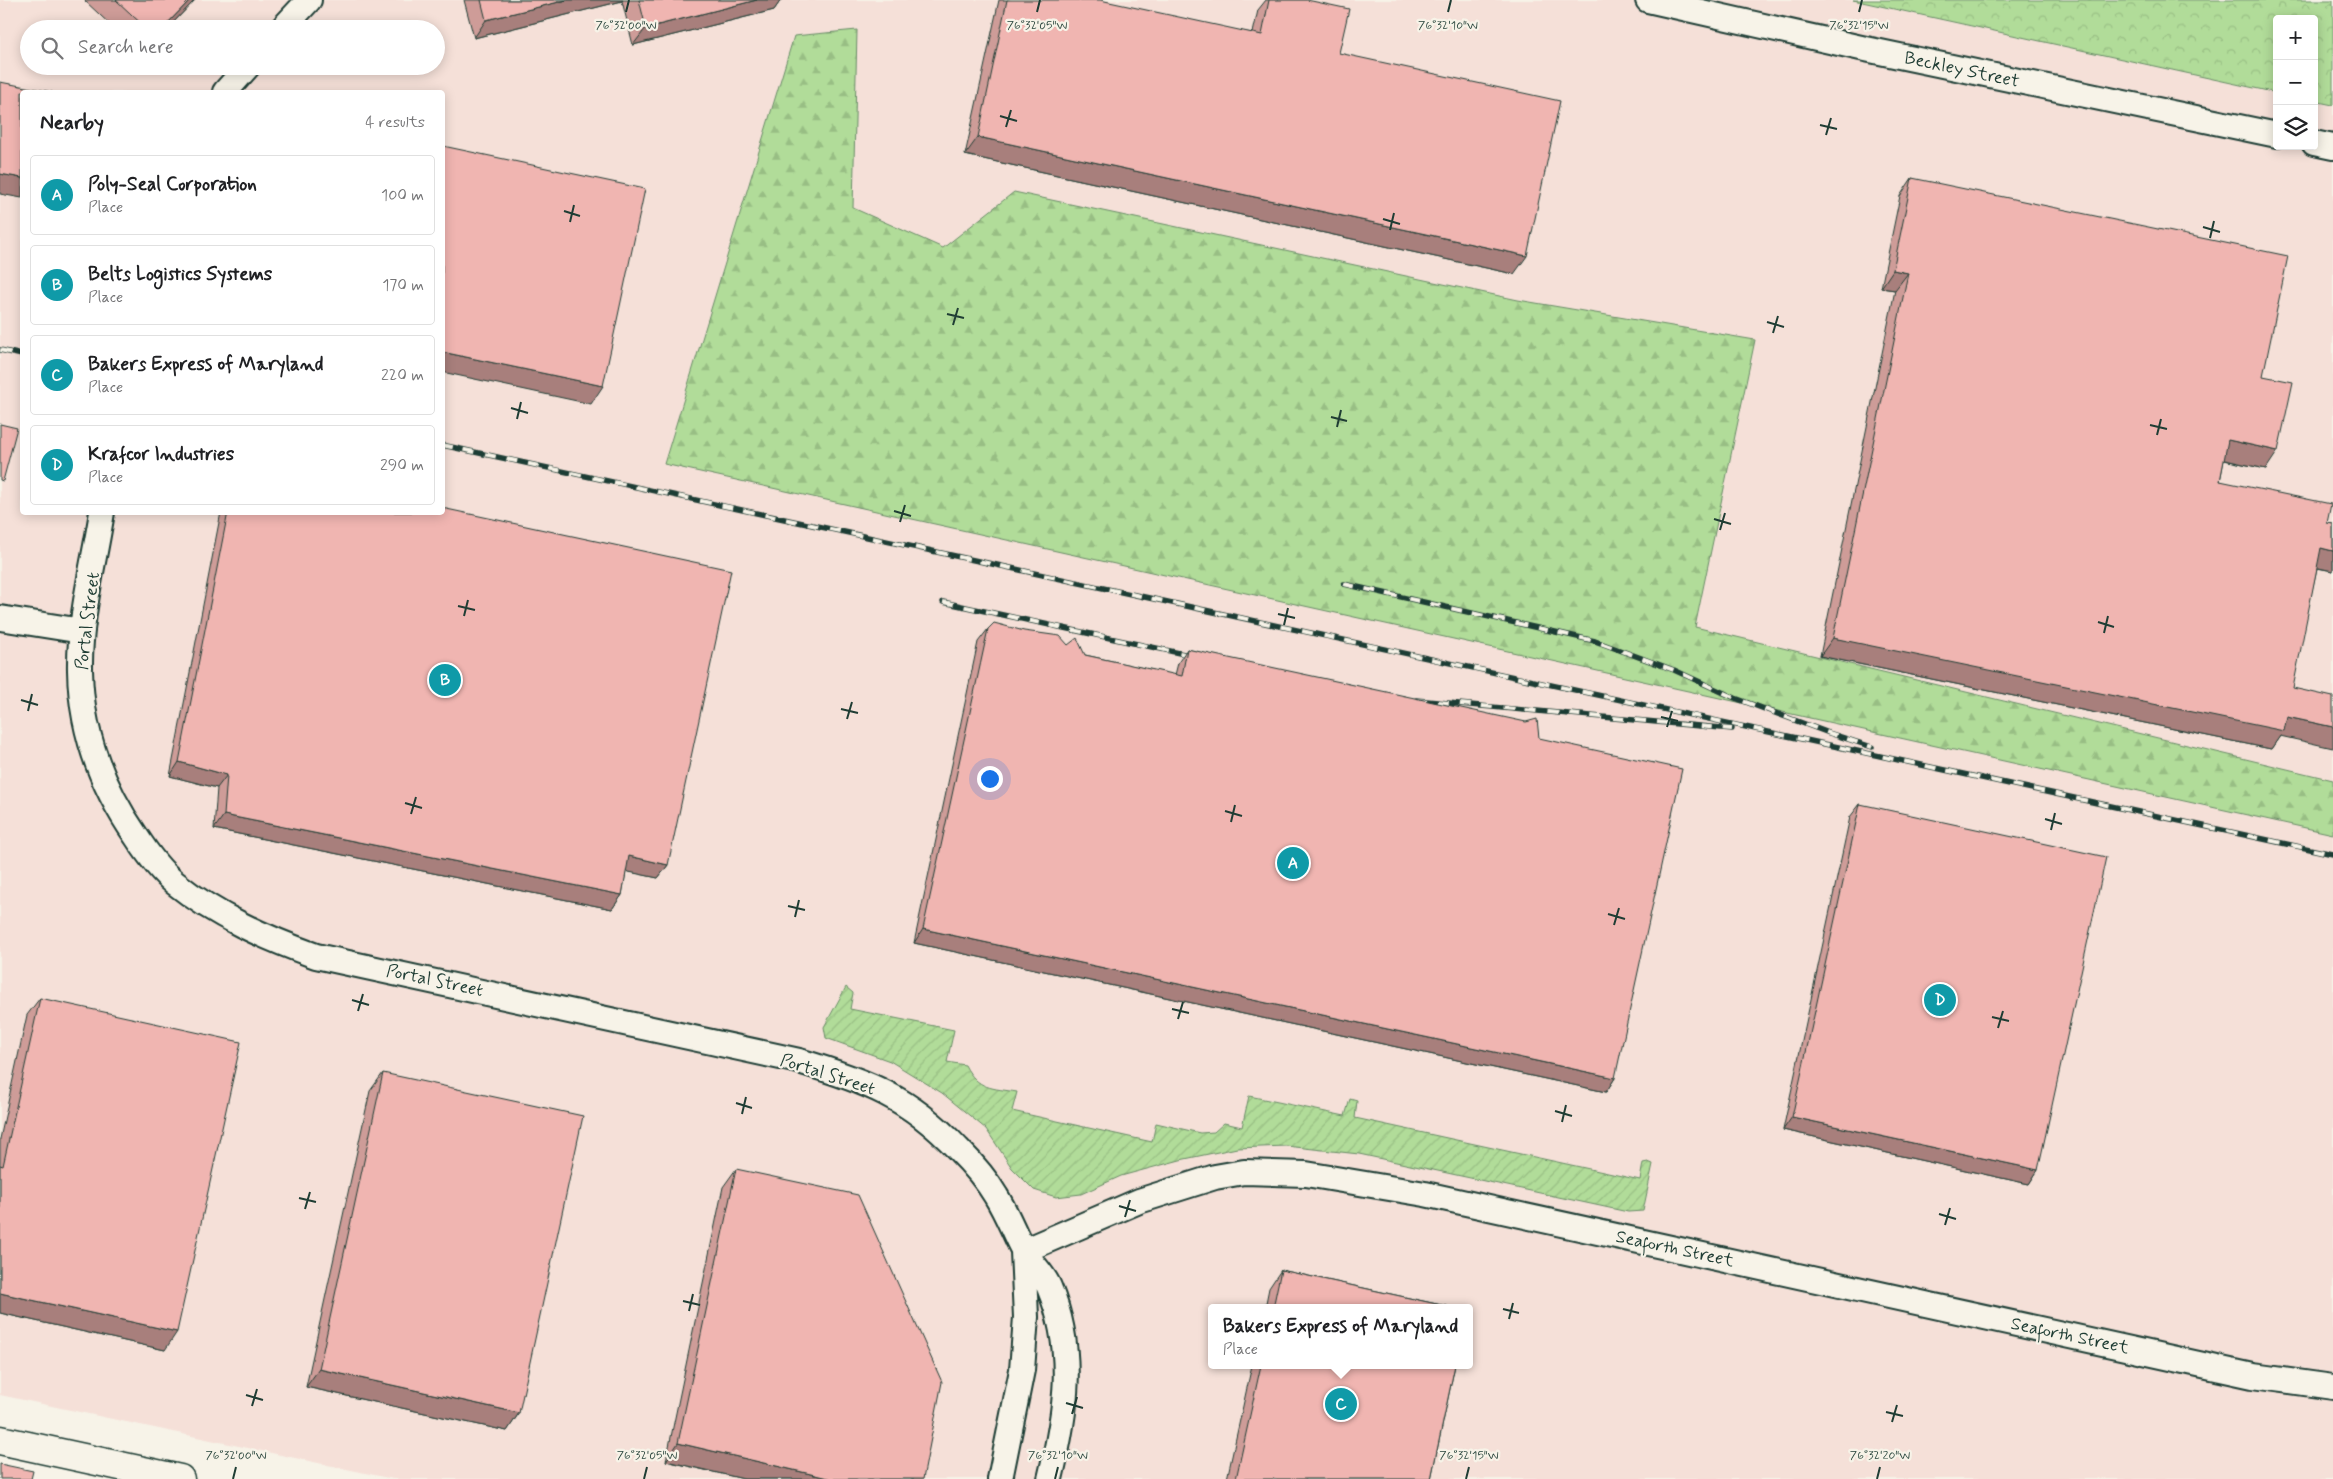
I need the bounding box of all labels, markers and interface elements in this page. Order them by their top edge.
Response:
map controls [2273,15,2318,150]
button: + [2273,15,2318,60]
text: 76°32'00"W [595,18,657,34]
text: 76°32'05"W [1007,18,1067,34]
text: 76°32'10"W [1418,18,1478,34]
text: 76°32'15"W [1829,18,1889,34]
search box [20,20,445,75]
icon: search [38,34,66,62]
text: Search here [78,35,174,60]
street label: Beckley Street [1902,46,2022,94]
button: − [2273,60,2318,105]
button: layers [2273,105,2318,150]
text: Nearby [40,109,104,137]
text: 4 results [365,112,425,133]
text: Poly-Seal Corporation [88,172,257,197]
text: A [52,185,62,206]
text: 100 m [381,185,424,206]
text: Place [88,197,123,218]
text: Belts Logistics Systems [88,262,272,287]
text: B [52,275,62,296]
text: 170 m [382,275,424,296]
text: Place [88,287,123,308]
text: Bakers Express of Maryland [88,352,324,377]
text: C [51,365,63,386]
text: 220 m [381,365,424,386]
text: Place [88,377,123,398]
text: Krafcor Industries [88,442,234,467]
text: D [51,455,63,476]
text: 290 m [380,455,424,476]
text: Place [88,467,123,488]
street label: Portal Street [70,571,106,671]
pin: B [429,661,461,699]
your location [977,766,1003,792]
pin: A [1277,844,1309,882]
street label: Portal Street [384,959,486,1003]
pin: D [1924,981,1956,1019]
street label: Portal Street [777,1048,878,1102]
street label: Seaforth Street [1613,1225,1736,1275]
popup [1208,1304,1473,1369]
street label: Seaforth Street [2008,1312,2131,1362]
text: Bakers Express of Maryland [1223,1314,1458,1339]
text: Place [1223,1339,1258,1360]
pin: C [1325,1385,1357,1423]
text: 76°32'00"W [205,1448,267,1464]
text: 76°32'05"W [617,1448,677,1464]
text: 76°32'10"W [1028,1448,1088,1464]
text: 76°32'15"W [1439,1448,1499,1464]
text: 76°32'20"W [1850,1448,1910,1464]

